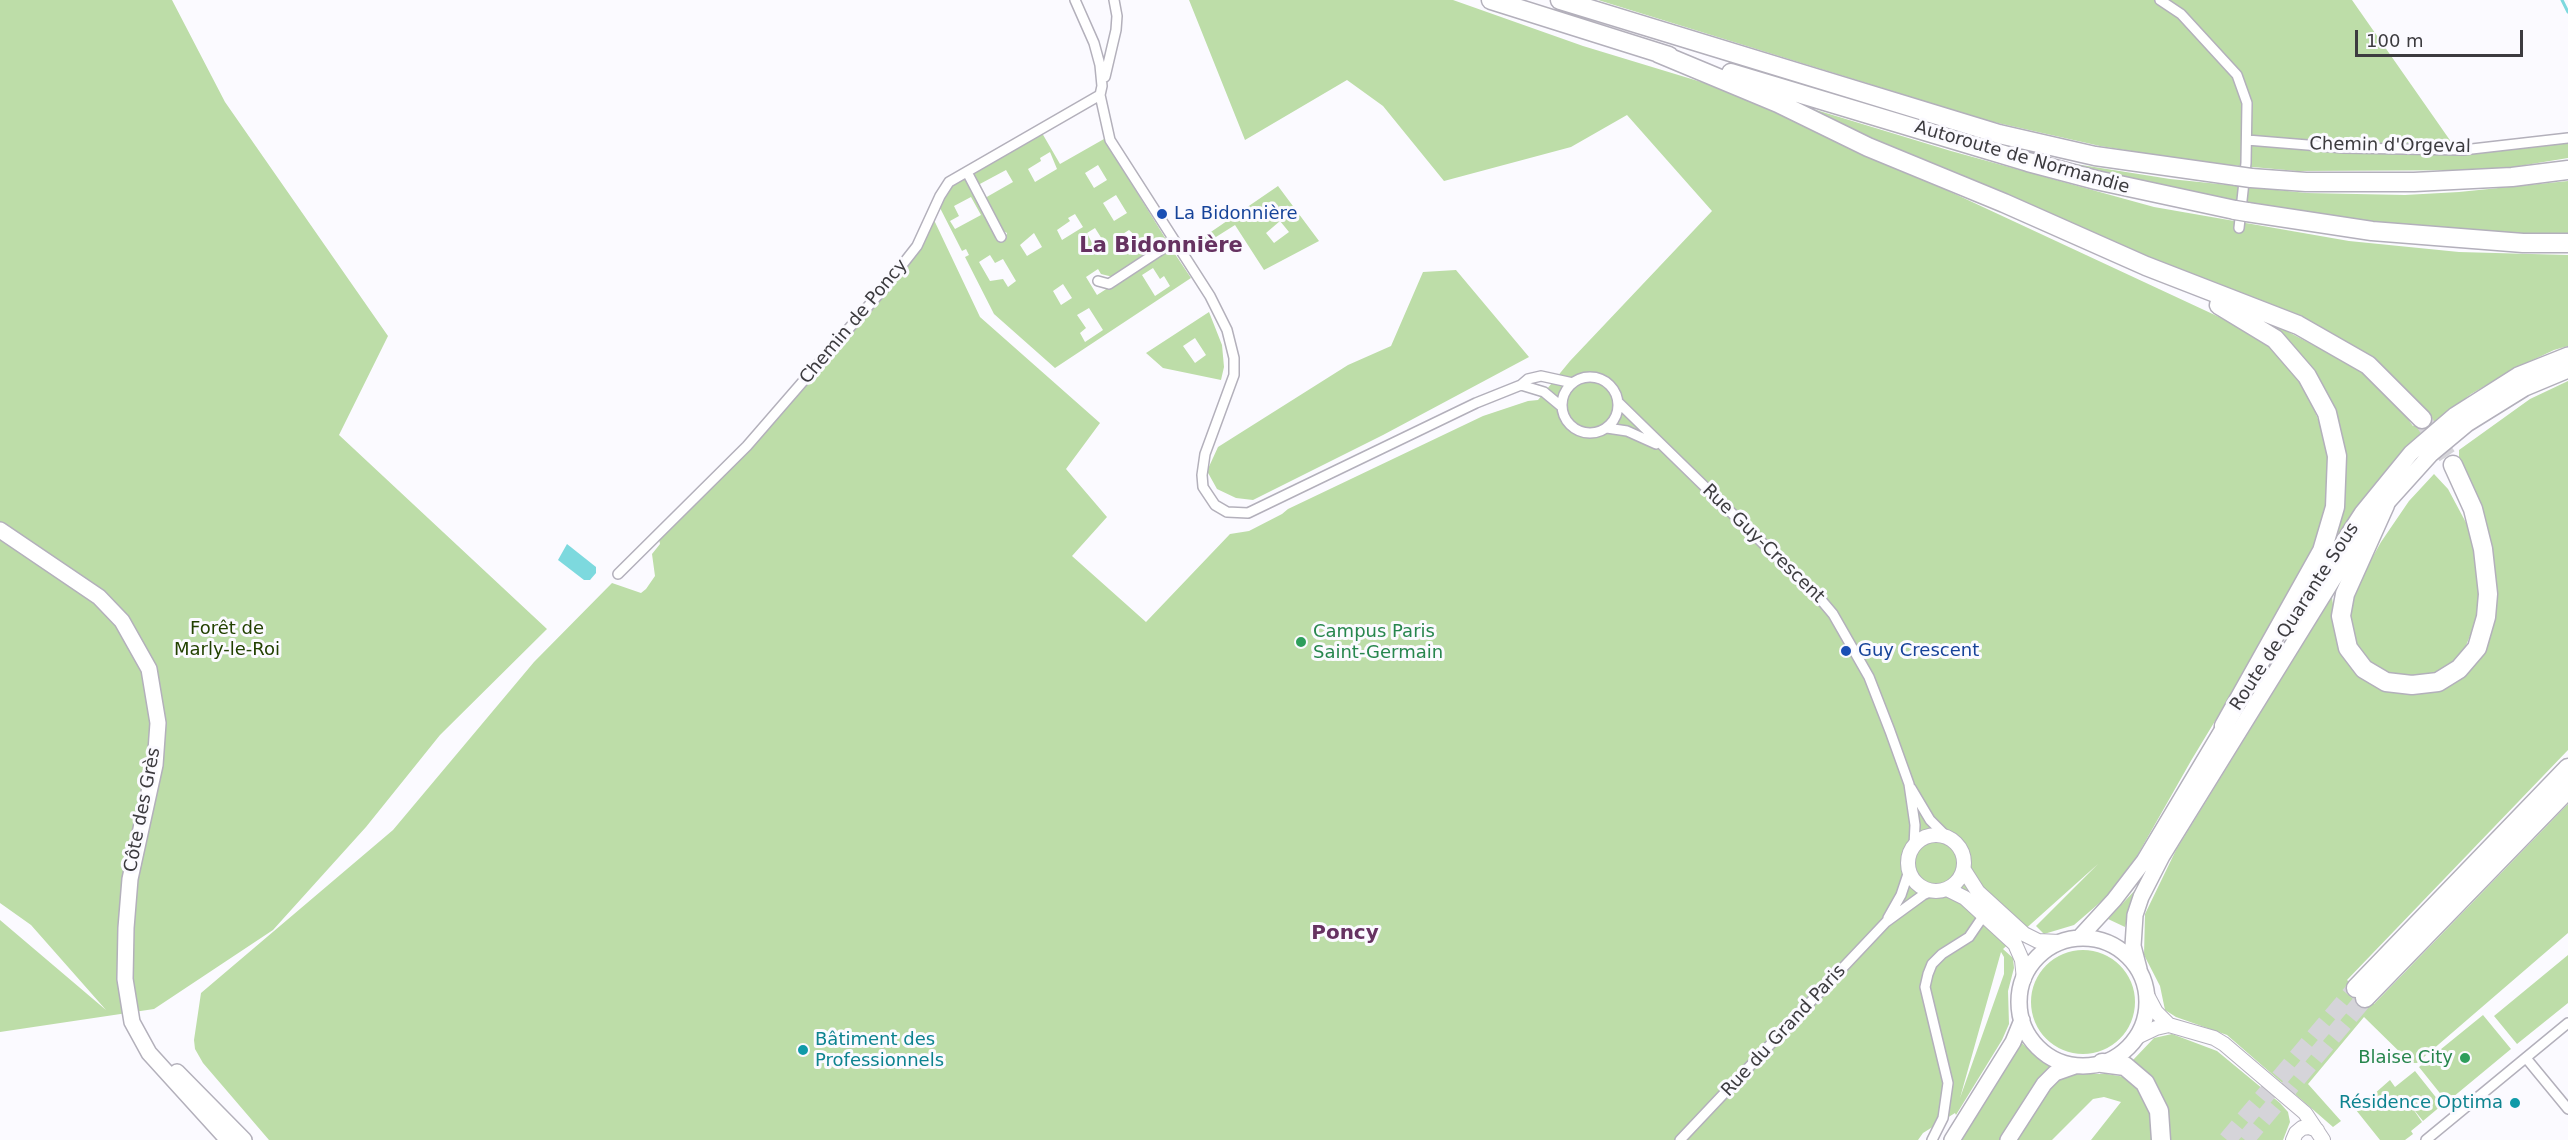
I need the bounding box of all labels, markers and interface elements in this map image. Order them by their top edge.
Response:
scale bar [2358,18,2526,56]
text: 100 m [2366,30,2424,51]
street label: Autoroute de Normandie [1912,117,2132,199]
street label: Chemin d'Orgeval [2309,134,2471,158]
place label: La Bidonnière [1174,203,1298,225]
marker: La Bidonnière [1155,207,1169,221]
district label: La Bidonnière [1079,234,1243,260]
street label: Chemin de Poncy [796,255,912,389]
street label: Rue Guy-Crescent [1697,480,1829,608]
street label: Route de Quarante Sous [2226,519,2364,715]
park label: Forêt de Marly-le-Roi [174,618,280,660]
place label: Campus Paris Saint-Germain [1313,621,1443,664]
marker: Campus Paris Saint-Germain [1294,635,1308,649]
place label: Guy Crescent [1858,640,1979,662]
marker: Guy Crescent [1839,644,1853,658]
street label: Côte des Grès [120,746,166,874]
district label: Poncy [1311,922,1379,946]
street label: Rue du Grand Paris [1717,961,1851,1101]
place label: Bâtiment des Professionnels [815,1029,944,1072]
marker: Bâtiment des Professionnels [796,1043,810,1057]
place label: Blaise City [2358,1047,2453,1069]
marker: Blaise City [2458,1051,2472,1065]
place label: Résidence Optima [2339,1092,2503,1114]
marker: Résidence Optima [2508,1096,2522,1110]

